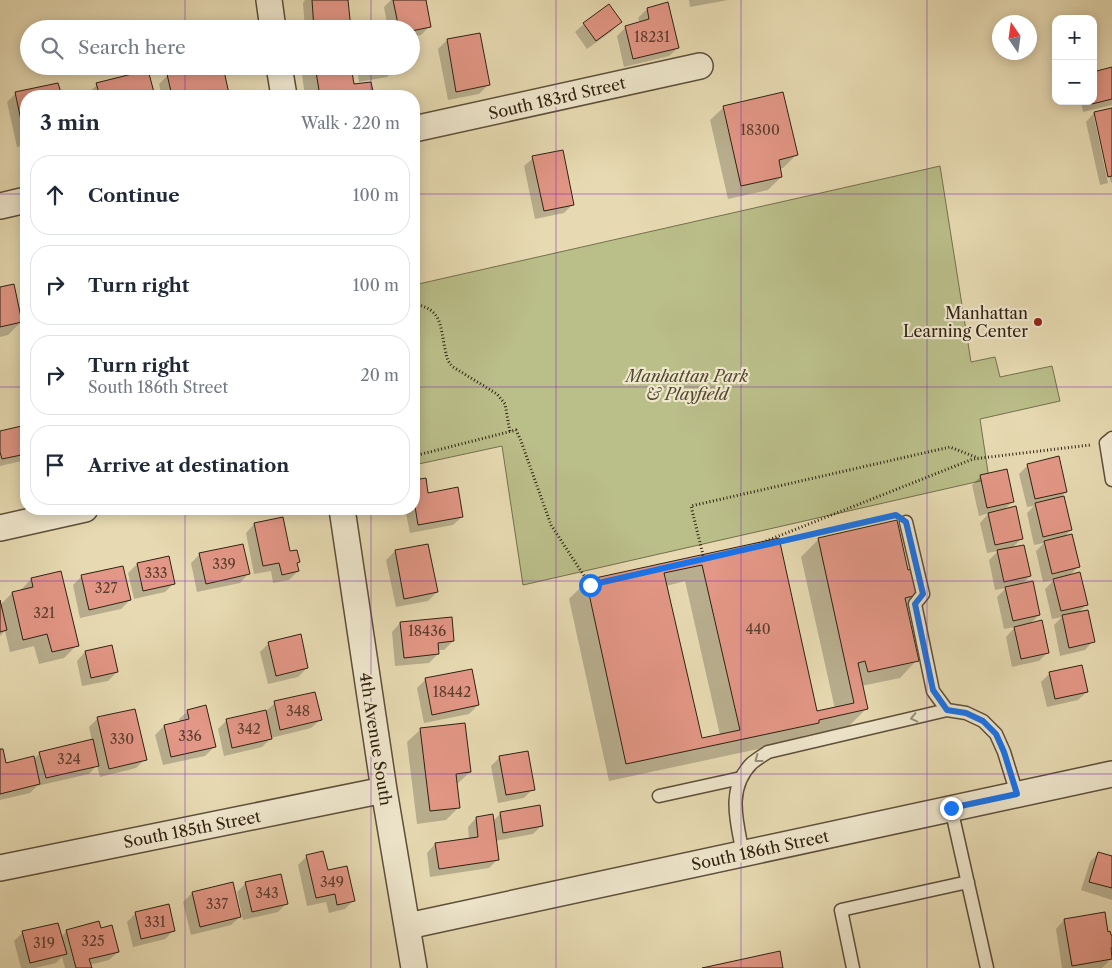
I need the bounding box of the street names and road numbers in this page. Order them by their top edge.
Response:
street label: South 183rd Street [486,72,628,124]
street label: 4th Avenue South [356,671,396,807]
street label: South 185th Street [122,806,263,852]
street label: South 186th Street [689,826,831,874]

